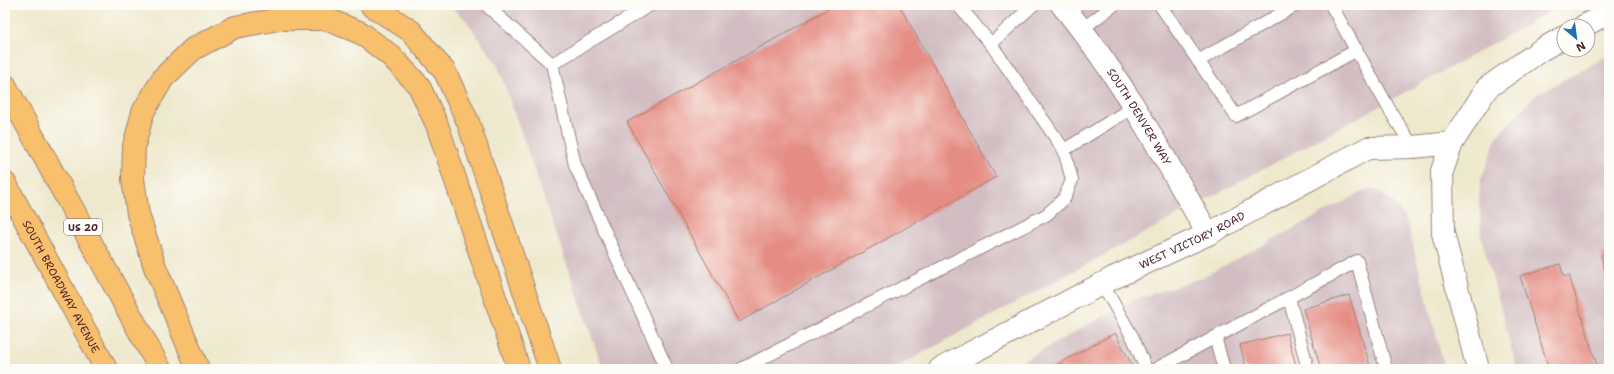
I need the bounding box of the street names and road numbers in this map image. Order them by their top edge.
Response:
street label: SOUTH DENVER WAY [1103,65,1175,169]
street label: WEST VICTORY ROAD [1137,208,1248,273]
street label: SOUTH BROADWAY AVENUE [19,218,103,356]
road number: US 20 [64,219,102,235]

